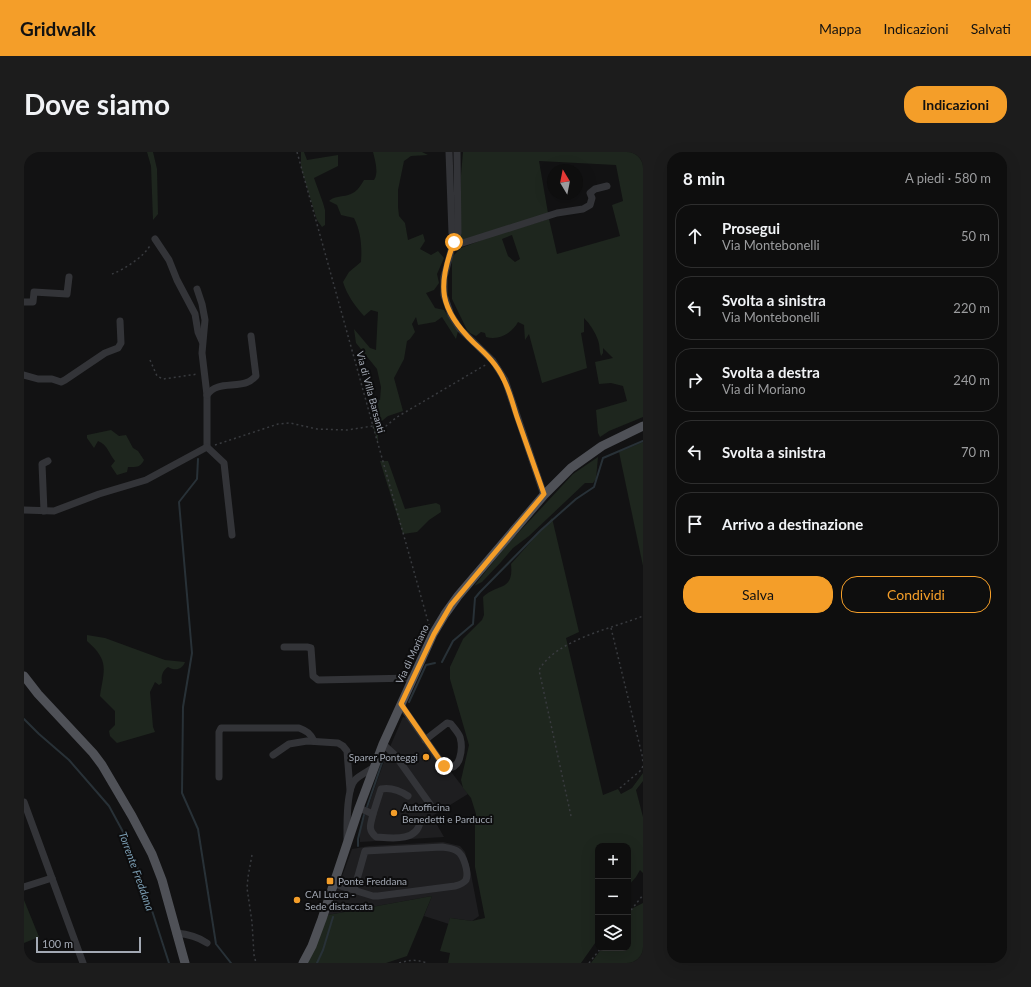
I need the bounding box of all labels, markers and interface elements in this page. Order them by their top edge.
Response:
text: Gridwalk [20,17,96,40]
text: Mappa [819,20,861,37]
text: Indicazioni [883,20,949,37]
text: Salvati [971,20,1011,37]
button: Indicazioni [904,86,1007,123]
text: Dove siamo [24,87,170,121]
north arrow [547,164,583,200]
text: 8 min [683,168,725,189]
text: A piedi · 580 m [905,170,991,186]
text: Prosegui [722,219,780,237]
icon: ahead [684,225,706,247]
text: 50 m [961,228,990,244]
route start [445,233,463,251]
text: Via Montebonelli [722,237,820,253]
text: Svolta a sinistra [722,291,826,309]
icon: left [684,297,706,319]
text: 220 m [953,300,990,316]
text: Via Montebonelli [722,309,820,325]
street label: Via di Villa Barsanti [354,350,388,434]
text: Svolta a destra [722,363,820,381]
icon: right [684,369,706,391]
text: 240 m [953,372,990,388]
text: Via di Moriano [722,381,806,397]
icon: left [684,441,706,463]
text: Svolta a sinistra [722,443,826,461]
text: 70 m [961,444,990,460]
icon: arrive [684,513,706,535]
text: Arrivo a destinazione [722,515,863,533]
button: Salva [683,576,833,613]
button: Condividi [841,576,991,613]
street label: Via di Moriano [393,622,431,686]
place label: Sparer Ponteggi [349,751,418,763]
marker: Sparer Ponteggi [421,752,431,762]
route end [435,757,453,775]
place label: Autofficina Benedetti e Parducci [402,801,492,825]
marker: Autofficina Benedetti e Parducci [389,808,399,818]
water label: Torrente Freddana [117,830,157,913]
map controls [595,843,631,951]
button: + [595,843,631,879]
place label: Ponte Freddana [338,875,407,887]
marker: Ponte Freddana [325,876,335,886]
button: − [595,879,631,915]
place label: CAI Lucca - Sede distaccata [305,888,373,912]
marker: CAI Lucca - Sede distaccata [292,895,302,905]
button: layers [595,915,631,951]
scale bar [36,935,141,954]
text: 100 m [42,937,73,950]

